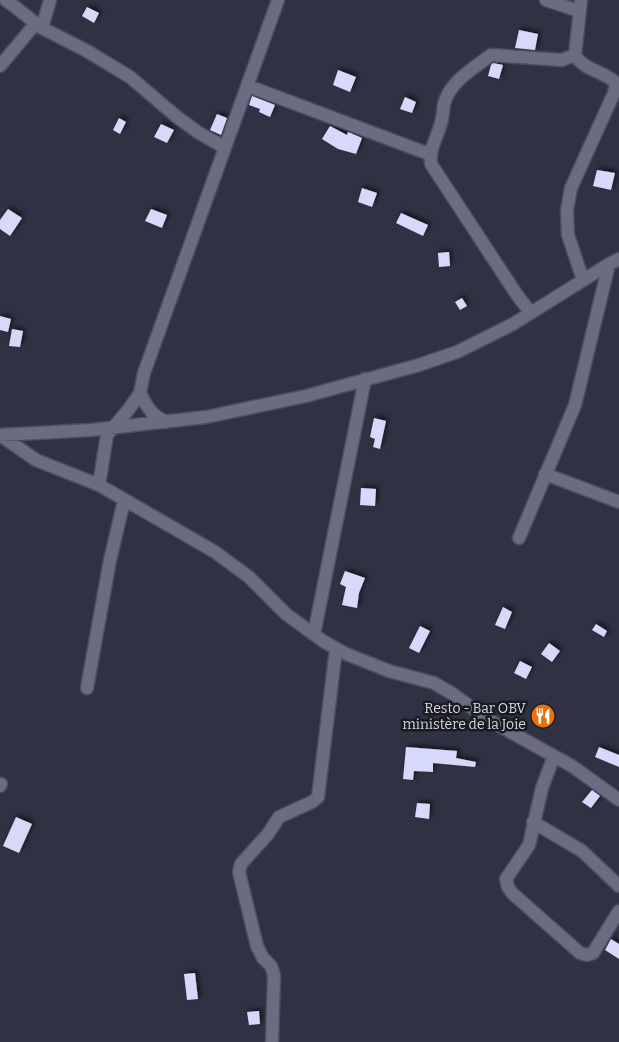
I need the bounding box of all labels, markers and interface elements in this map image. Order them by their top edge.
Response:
place label: Resto - Bar OBV ministère de la Joie [402,700,526,733]
restaurant icon: Resto - Bar OBV ministère de la Joie [530,703,556,729]

